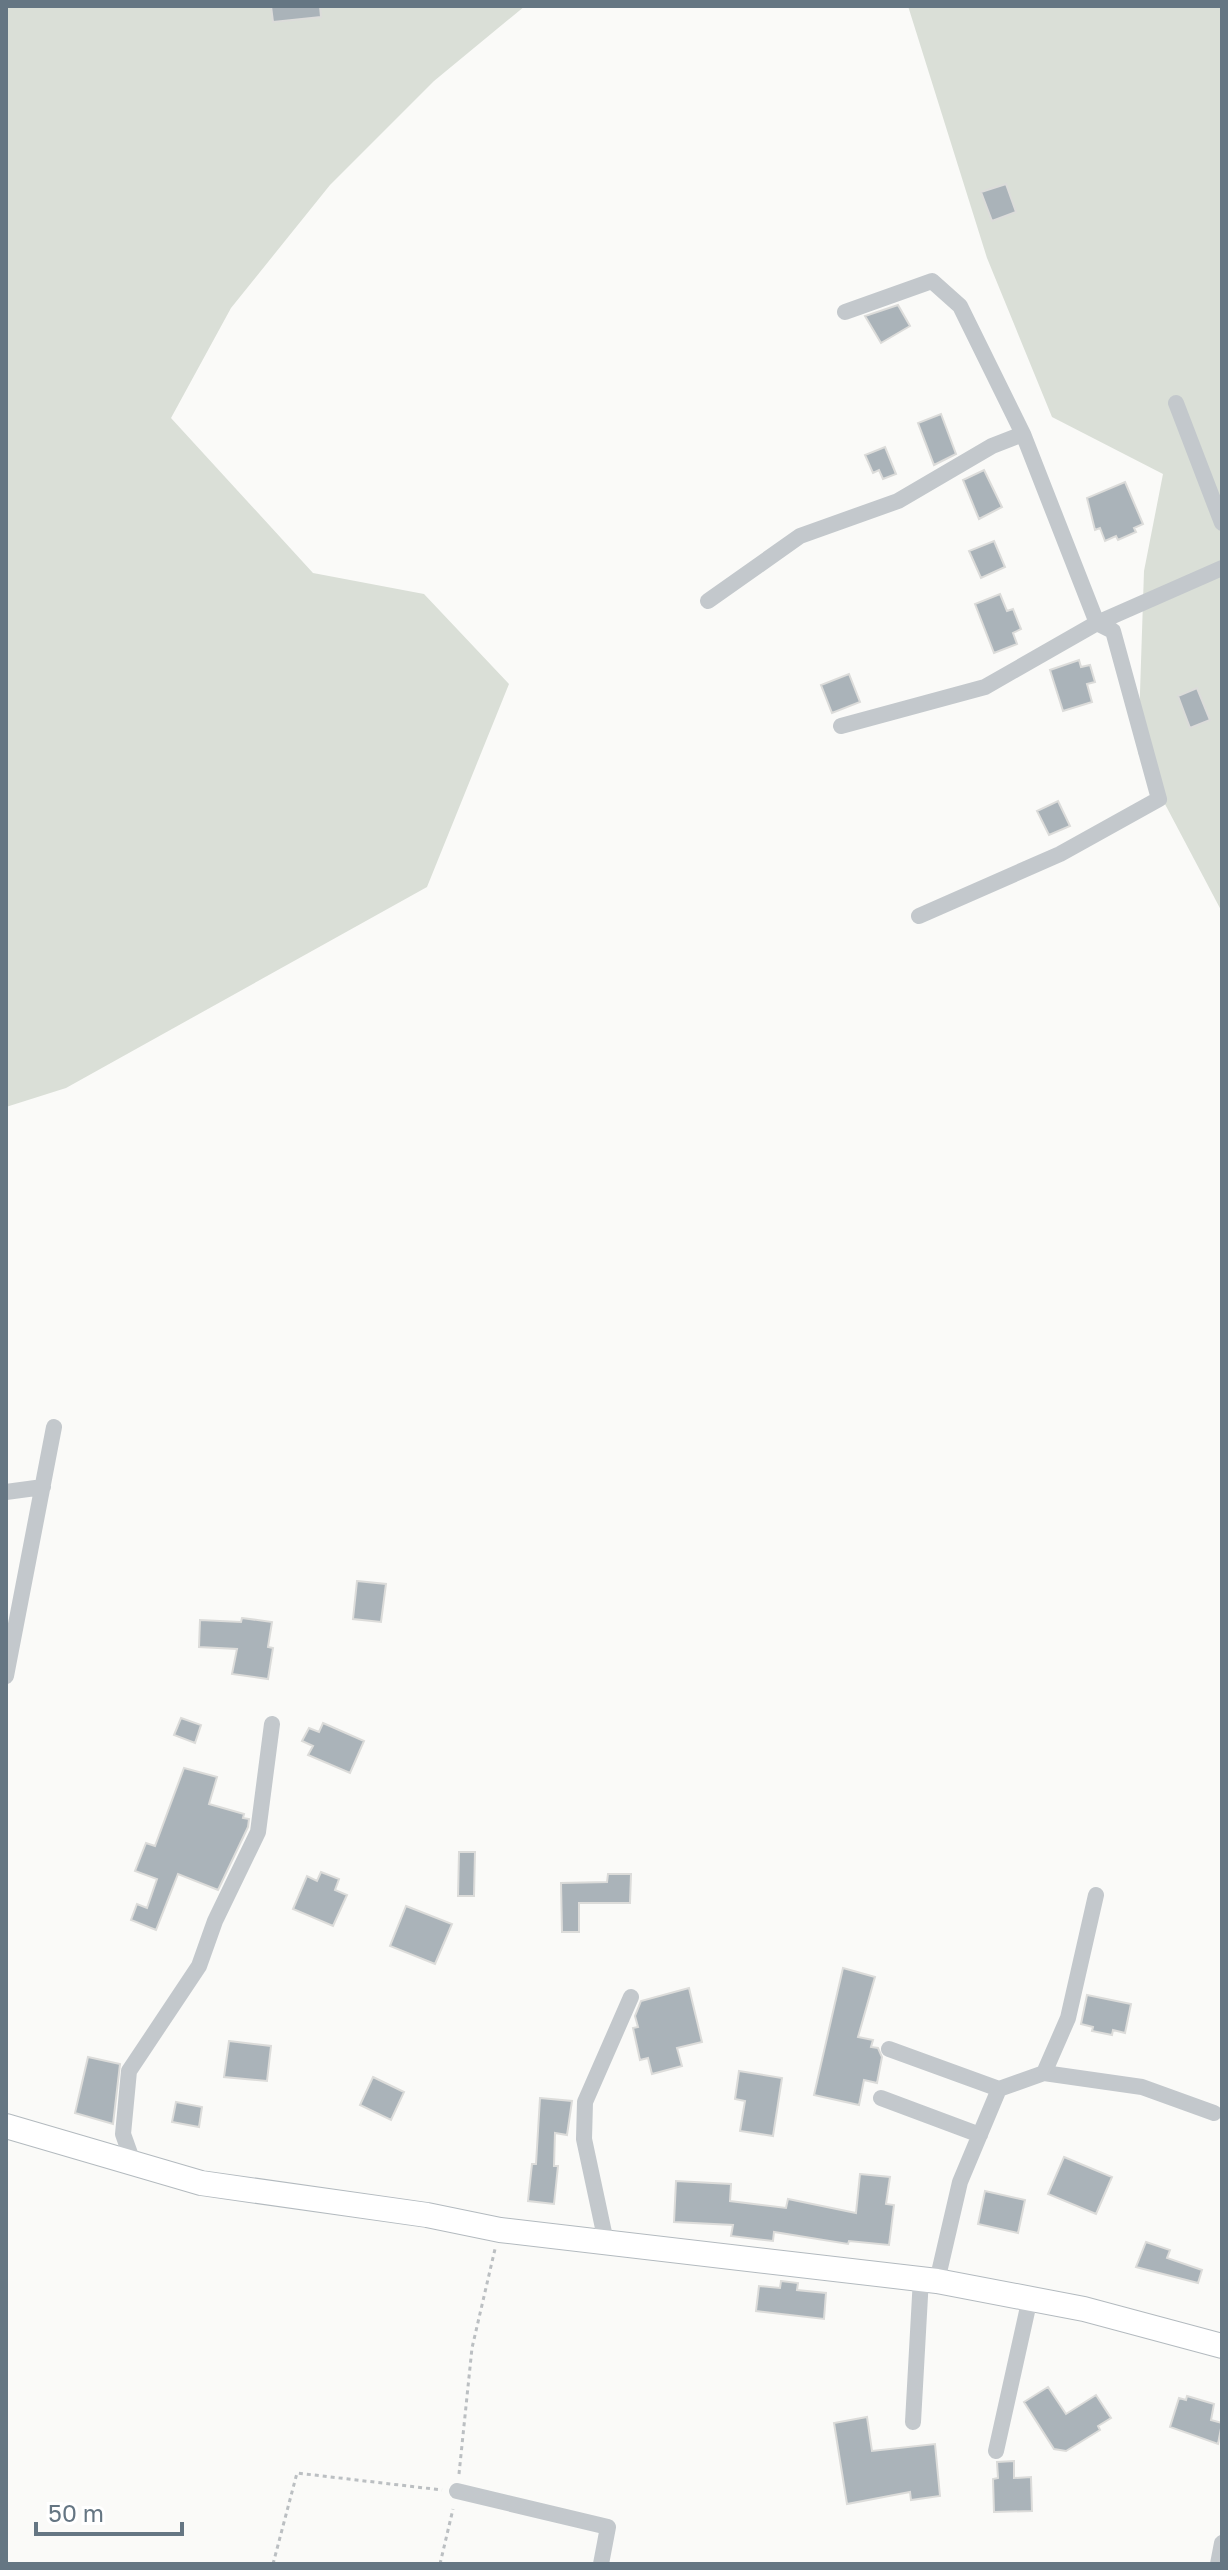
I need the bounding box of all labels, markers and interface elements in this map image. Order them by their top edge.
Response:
scale bar [36,2486,182,2536]
text: 50 m [48,2498,104,2527]

